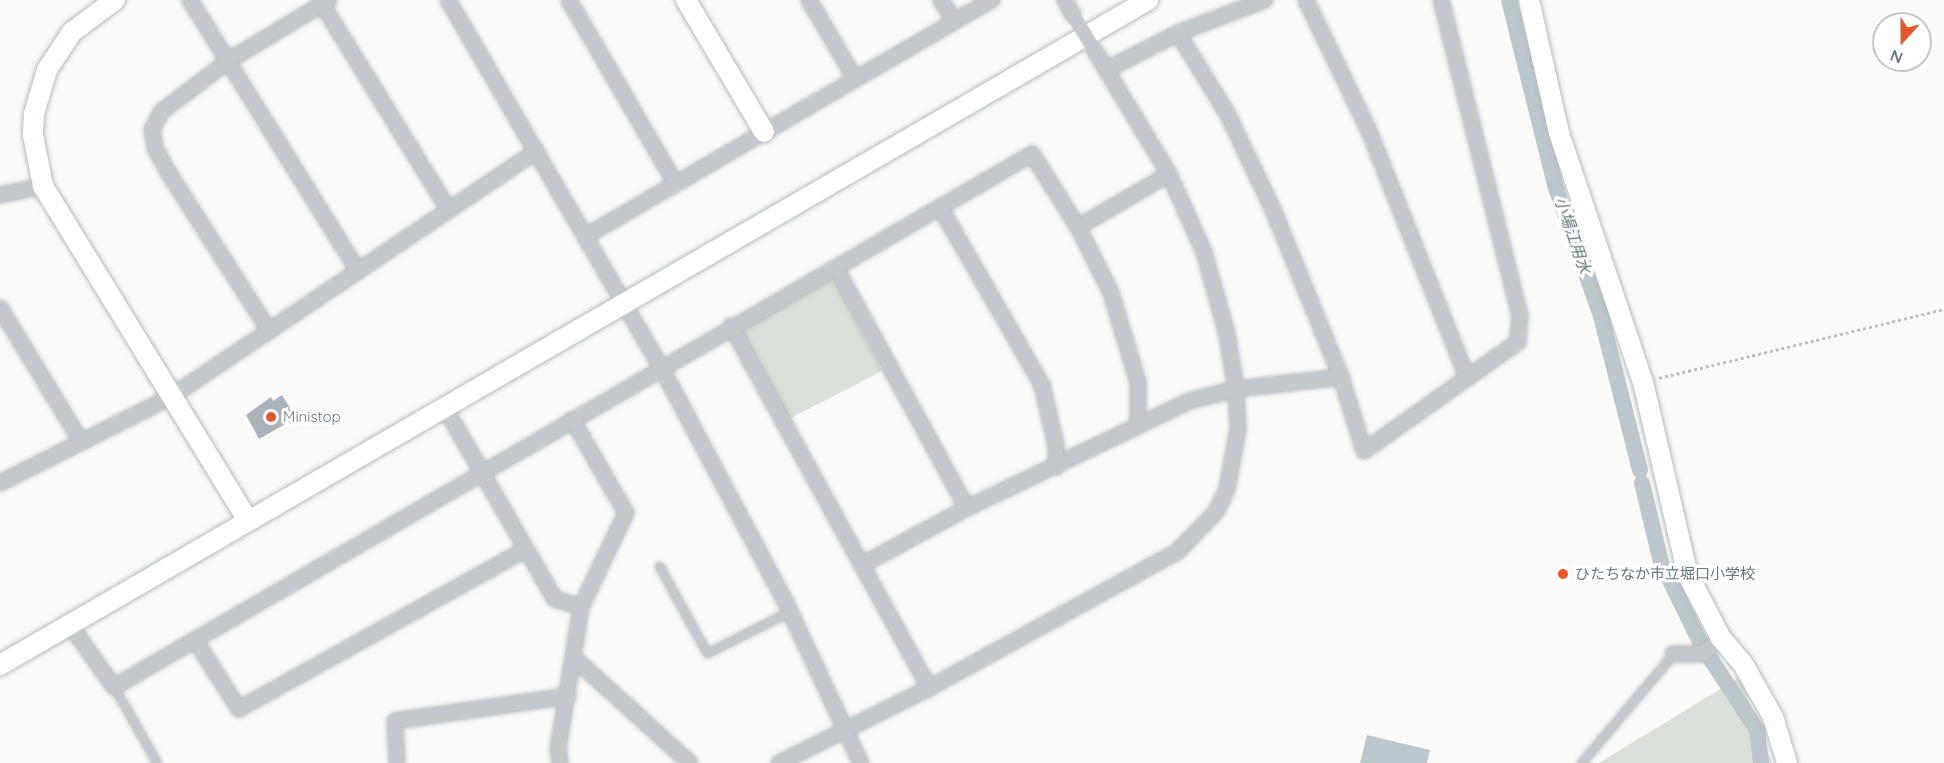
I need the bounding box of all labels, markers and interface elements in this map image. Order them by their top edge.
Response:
north arrow [1872,12,1932,72]
text: N [1887,45,1905,68]
water label: 小場江用水 [1551,194,1595,276]
place label: Ministop [283,408,341,426]
marker: Ministop [264,410,278,424]
place label: ひたちなか市立堀口小学校 [1575,565,1755,583]
marker: ひたちなか市立堀口小学校 [1556,567,1570,581]

